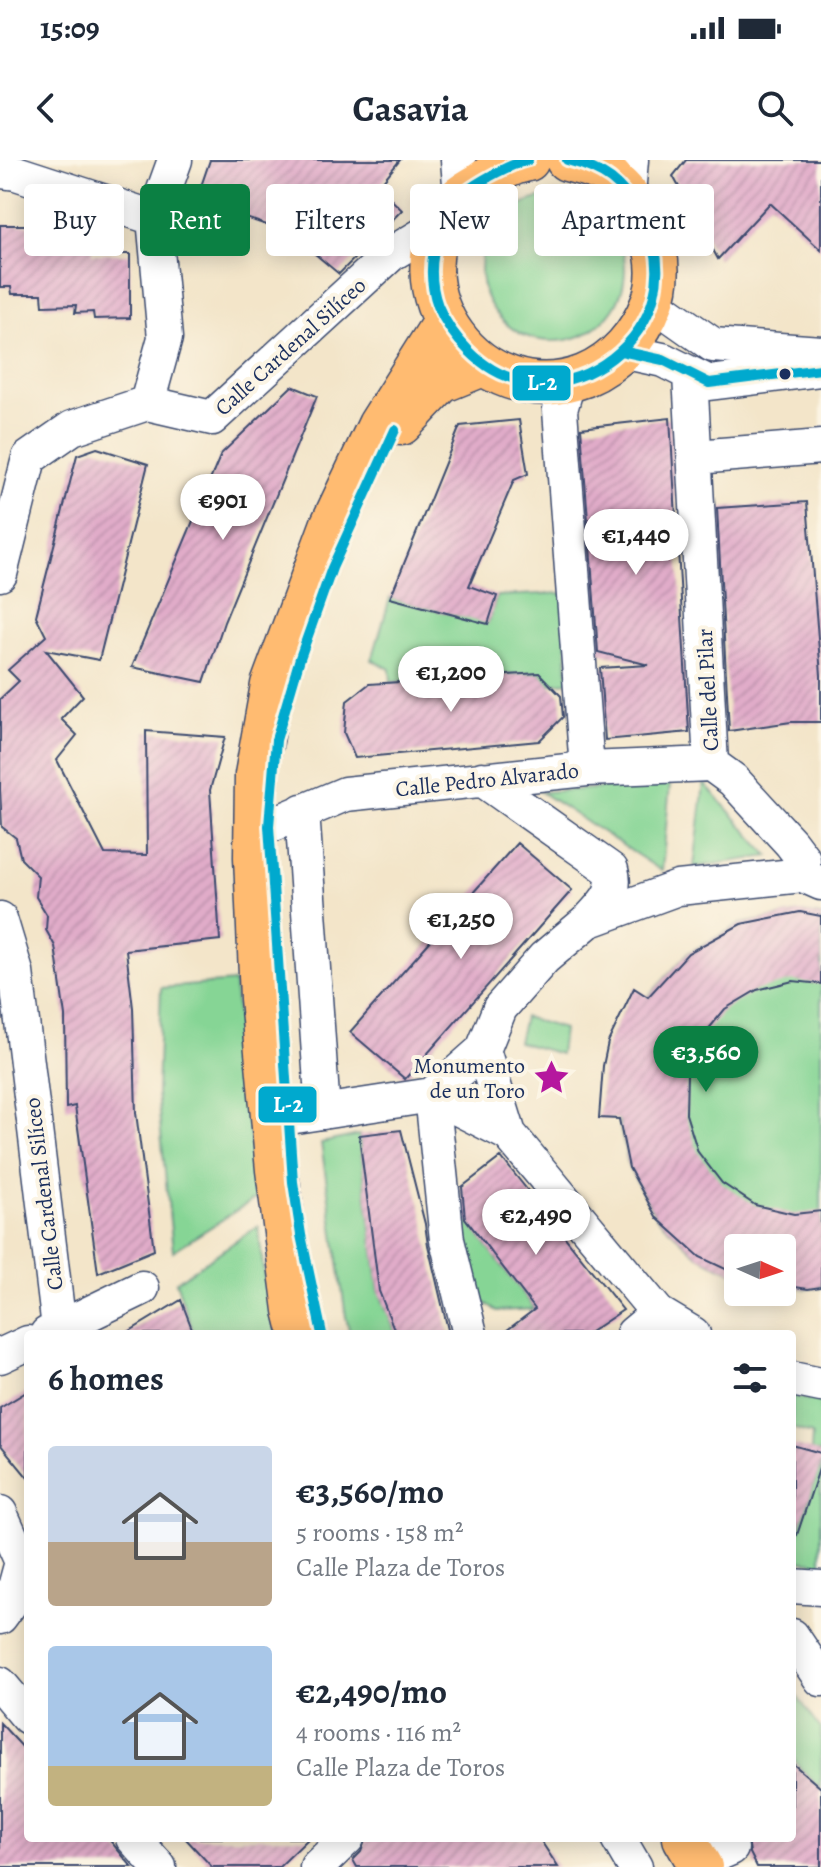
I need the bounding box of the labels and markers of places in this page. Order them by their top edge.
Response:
unlabelled marker [777,366,793,382]
pin: €901 [176,474,270,542]
pin: €1,440 [571,509,701,577]
pin: €1,200 [386,646,516,714]
pin: €1,250 [396,893,526,961]
pin: €3,560 [641,1026,771,1094]
place label: Monumento de un Toro [413,1051,525,1106]
place icon: Monumento de un Toro [532,1059,570,1097]
pin: €2,490 [471,1189,601,1257]

